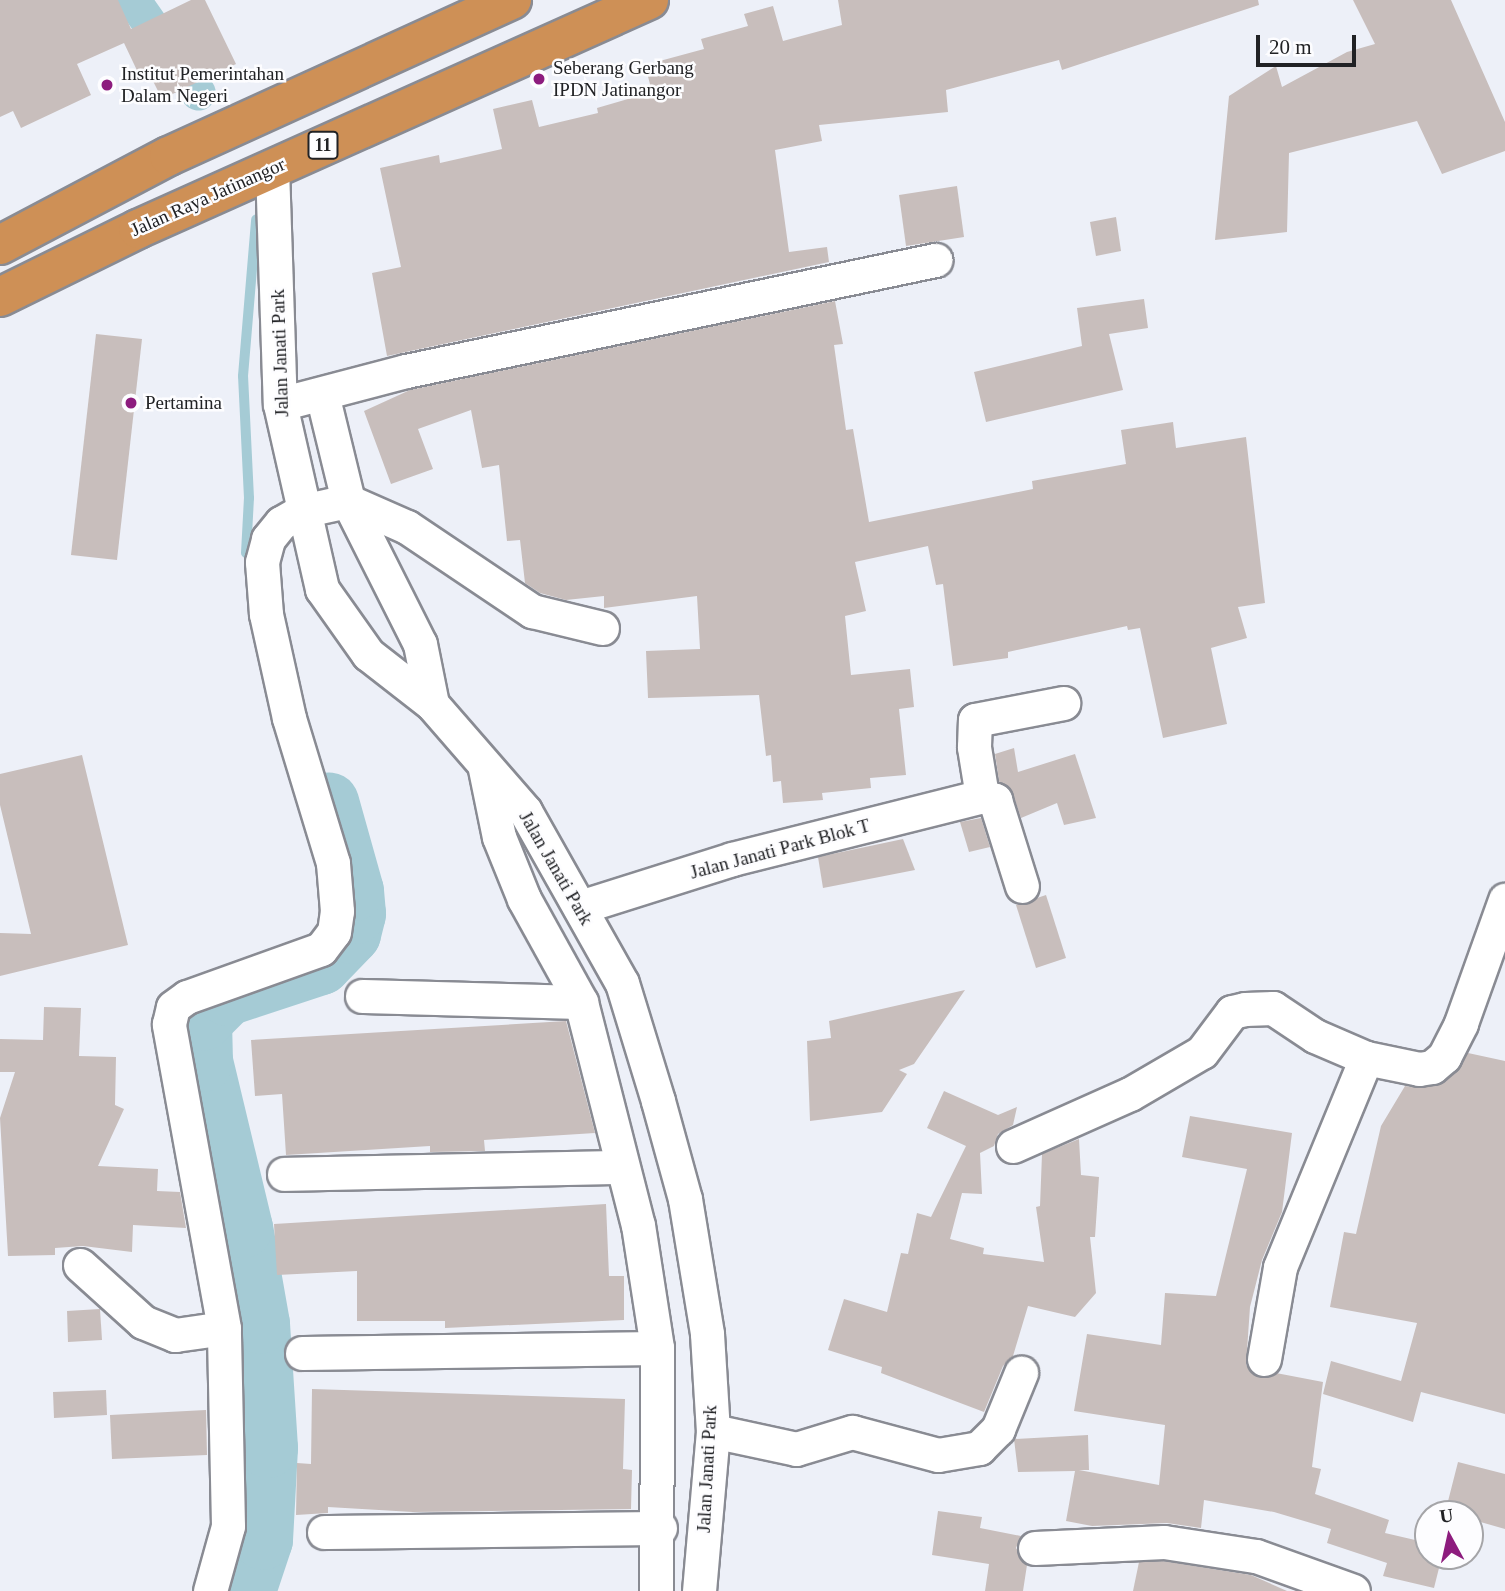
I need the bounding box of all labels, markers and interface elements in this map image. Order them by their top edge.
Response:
scale bar [1260,21,1360,65]
text: 20 m [1269,35,1312,59]
place label: Seberang Gerbang IPDN Jatinangor [553,57,694,101]
place label: Institut Pemerintahan Dalam Negeri [121,63,284,107]
marker: Seberang Gerbang IPDN Jatinangor [531,71,547,87]
marker: Institut Pemerintahan Dalam Negeri [99,77,115,93]
road number: 11 [307,130,339,160]
street label: Jalan Raya Jatinangor [127,153,289,241]
street label: Jalan Janati Park [266,289,294,417]
place label: Pertamina [145,392,222,414]
marker: Pertamina [123,395,139,411]
street label: Jalan Janati Park [514,807,598,929]
street label: Jalan Janati Park Blok T [687,814,873,884]
street label: Jalan Janati Park [692,1405,722,1533]
north arrow [1414,1500,1484,1570]
text: U [1438,1504,1455,1527]

